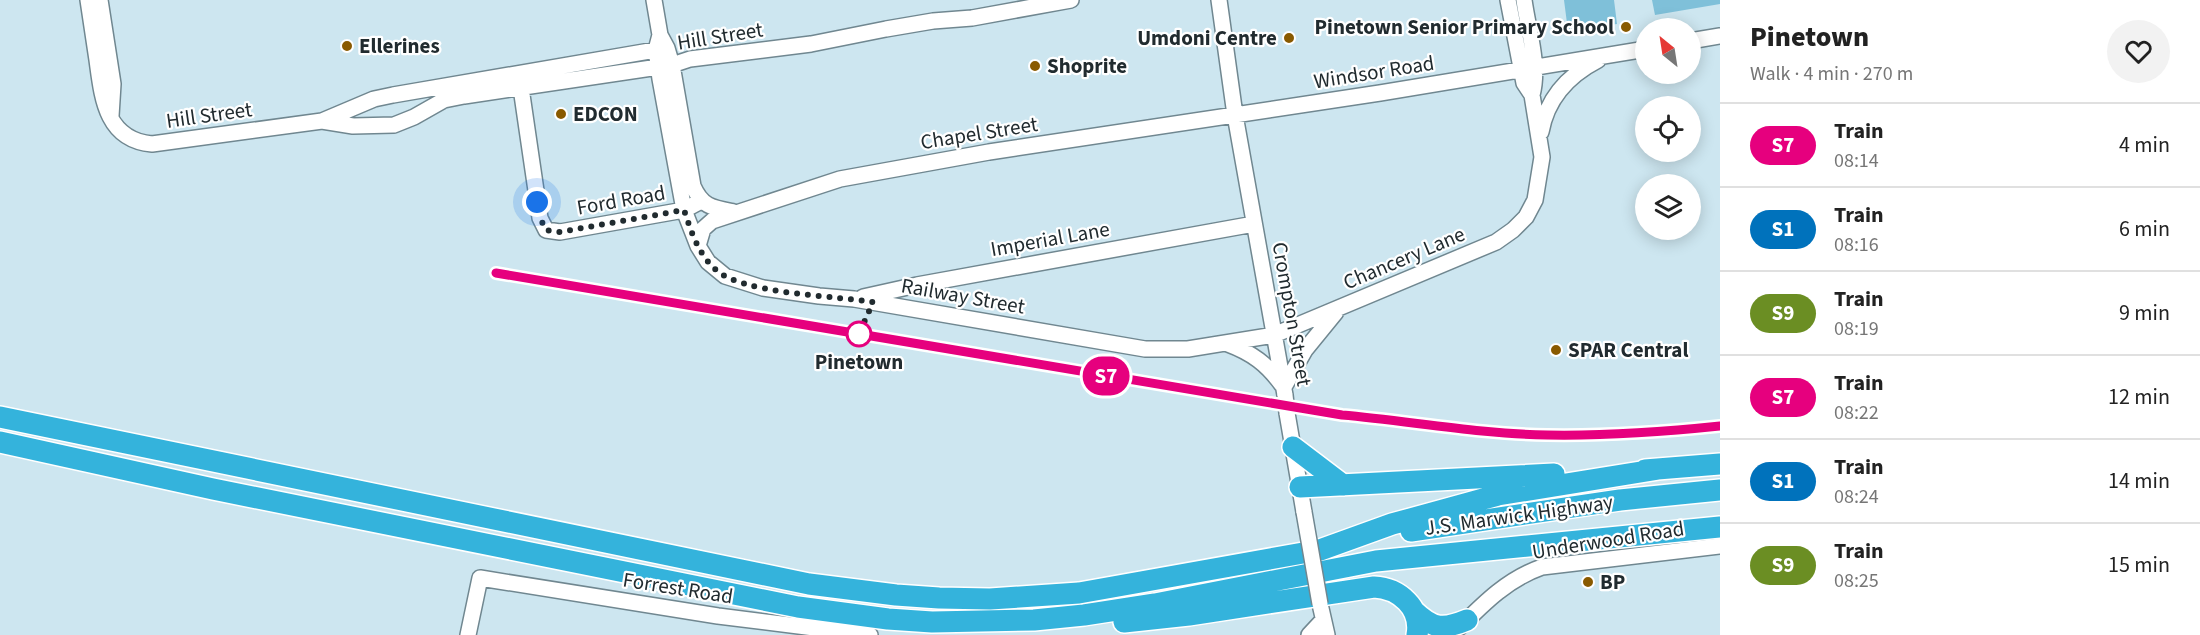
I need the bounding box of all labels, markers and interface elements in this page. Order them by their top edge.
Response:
place label: Pinetown Senior Primary School [1315,12,1614,42]
street label: Hill Street [675,14,765,58]
text: Pinetown [1750,17,1869,57]
north arrow [1635,18,1701,84]
map controls [1635,18,1701,240]
marker: Pinetown Senior Primary School [1619,20,1633,34]
button: heart [2107,20,2170,83]
place label: Umdoni Centre [1137,23,1277,53]
place label: Ellerines [359,31,440,61]
marker: Umdoni Centre [1282,31,1296,45]
marker: Ellerines [340,39,354,53]
street label: Windsor Road [1312,48,1436,96]
place label: Shoprite [1047,51,1127,81]
marker: Shoprite [1028,59,1042,73]
text: Walk · 4 min · 270 m [1750,60,1913,88]
street label: Hill Street [164,94,254,136]
button: locate [1635,96,1701,162]
place label: EDCON [573,99,638,129]
marker: EDCON [554,107,568,121]
street label: Chapel Street [918,109,1040,157]
text: Train [1834,115,1884,147]
text: 4 min [2119,129,2170,161]
text: S7 [1772,130,1794,160]
text: 08:14 [1834,147,1879,175]
button: layers [1635,174,1701,240]
street label: Ford Road [574,177,668,223]
your location [522,187,552,217]
text: Train [1834,199,1884,231]
text: 6 min [2119,213,2170,245]
street label: Imperial Lane [988,214,1112,264]
text: S1 [1772,214,1794,244]
street label: Chancery Lane [1339,219,1469,297]
text: 08:16 [1834,231,1879,259]
street label: Crompton Street [1265,240,1319,388]
street label: Railway Street [899,270,1027,322]
text: Train [1834,283,1884,315]
text: 9 min [2119,297,2170,329]
text: S9 [1772,298,1794,328]
text: 08:19 [1834,315,1879,343]
marker: Pinetown [846,321,872,347]
place label: SPAR Central [1568,335,1688,365]
marker: SPAR Central [1549,343,1563,357]
place label: Pinetown [815,347,903,377]
line badge: S7 [1079,356,1133,395]
text: S7 [1095,361,1117,391]
text: Train [1834,367,1884,399]
text: 12 min [2108,381,2170,413]
text: S7 [1772,382,1794,412]
text: 08:22 [1834,399,1879,427]
text: Train [1834,451,1884,483]
text: 14 min [2108,465,2170,497]
text: S1 [1772,466,1794,496]
text: 08:24 [1834,483,1879,511]
street label: J.S. Marwick Highway [1423,487,1615,543]
street label: Underwood Road [1530,513,1686,567]
text: Train [1834,535,1884,567]
text: 15 min [2108,549,2170,581]
text: S9 [1772,550,1794,580]
street label: Forrest Road [621,565,735,611]
place label: BP [1600,567,1625,597]
text: 08:25 [1834,567,1879,595]
marker: BP [1581,575,1595,589]

